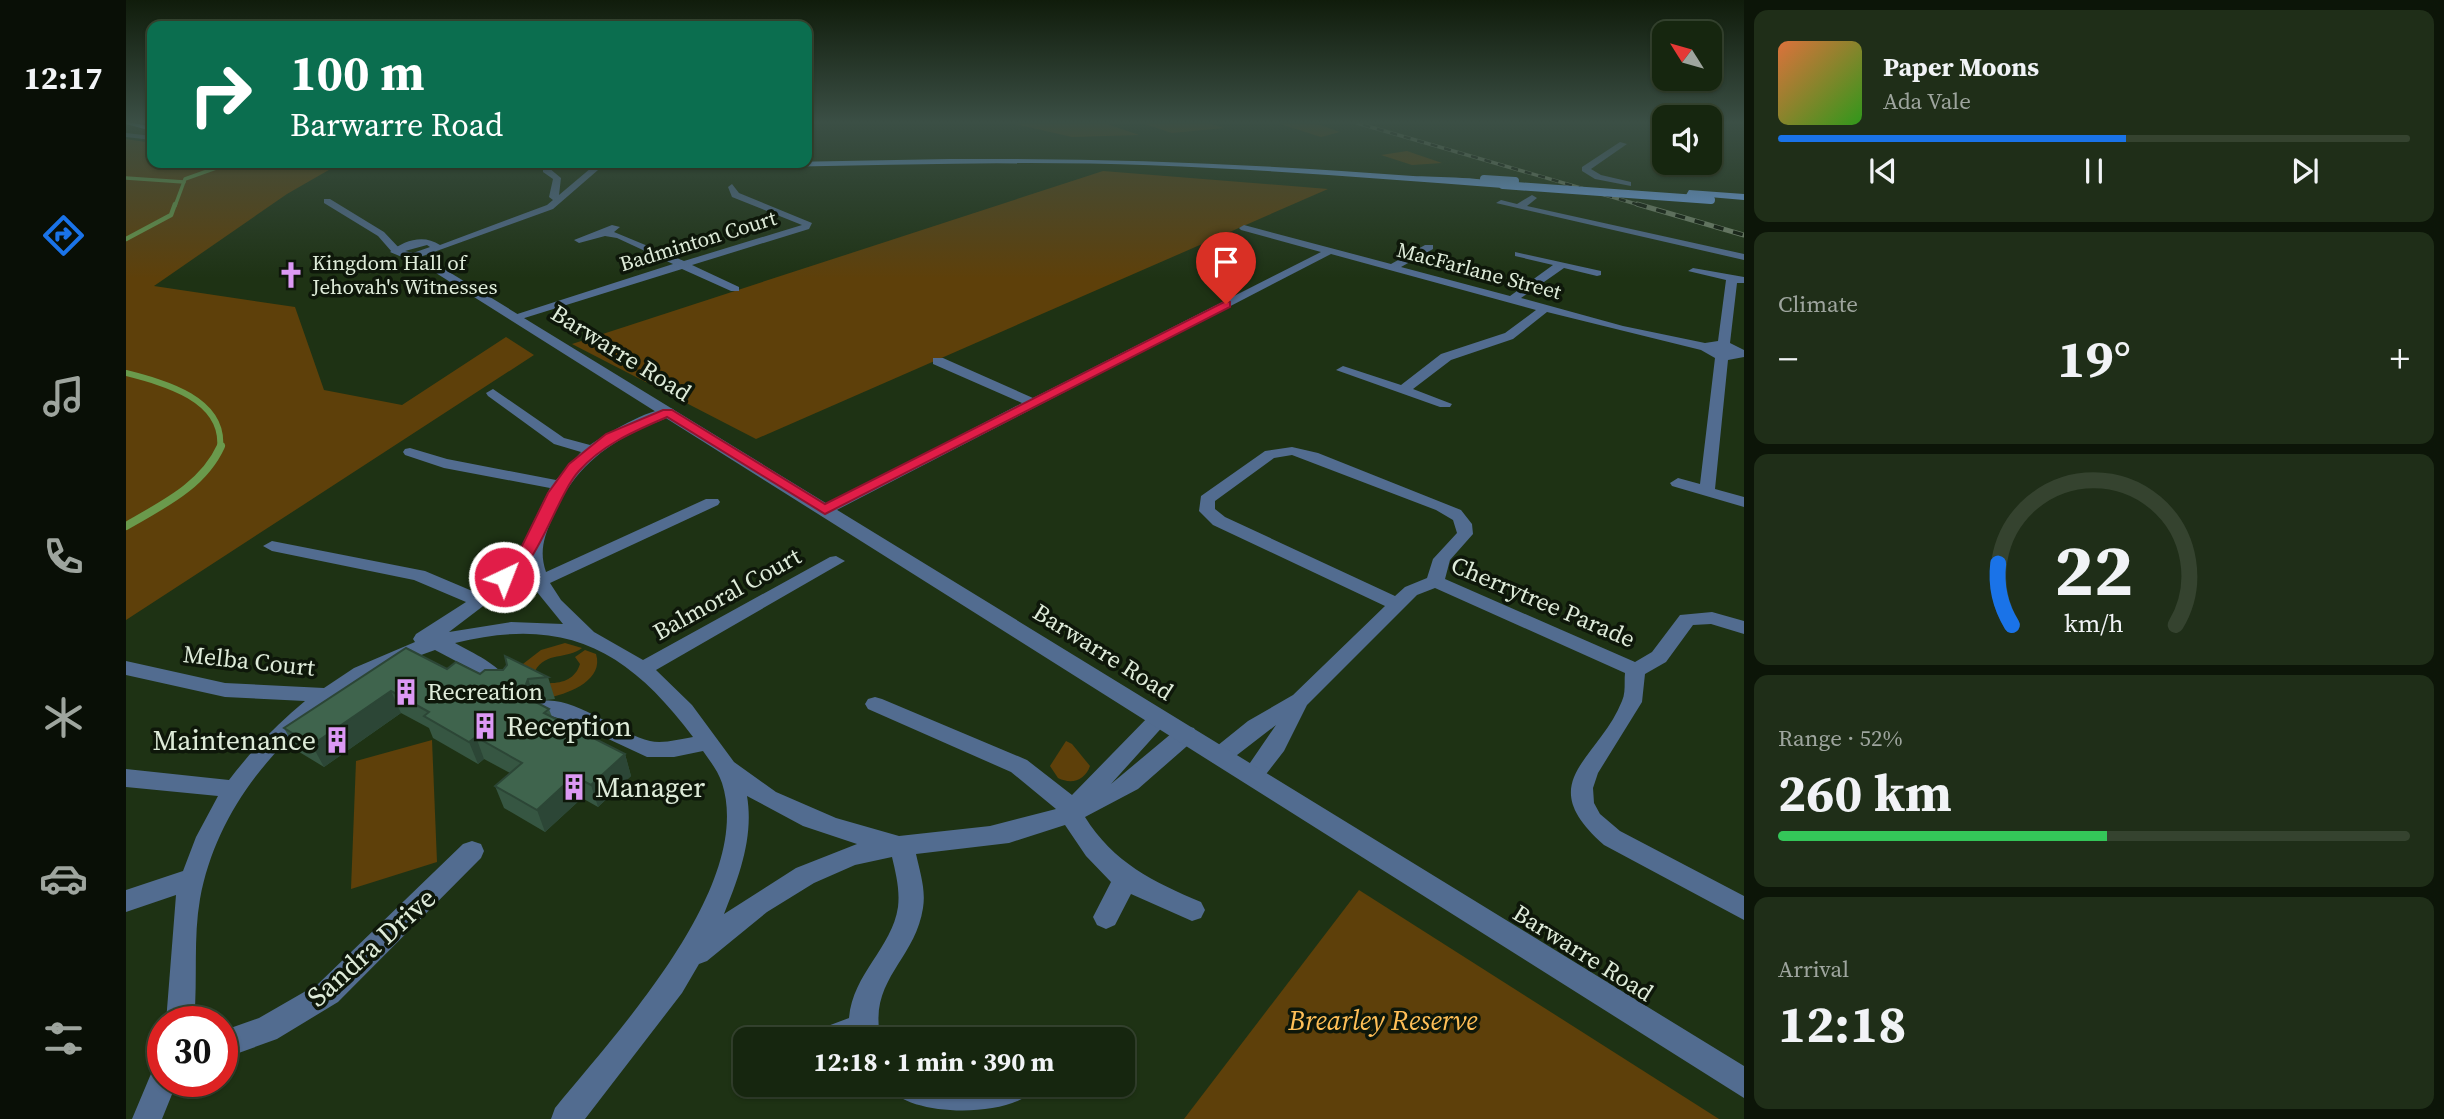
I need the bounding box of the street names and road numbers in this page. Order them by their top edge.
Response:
street label: Badminton Court [616,203,780,278]
street label: MacFarlane Street [1394,235,1565,306]
street label: Barwarre Road [545,296,698,409]
street label: Balmoral Court [647,539,807,648]
street label: Cherrytree Parade [1446,548,1640,655]
street label: Barwarre Road [1027,595,1180,708]
street label: Melba Court [181,637,317,684]
street label: Sandra Drive [298,879,444,1015]
street label: Barwarre Road [1507,896,1660,1009]

